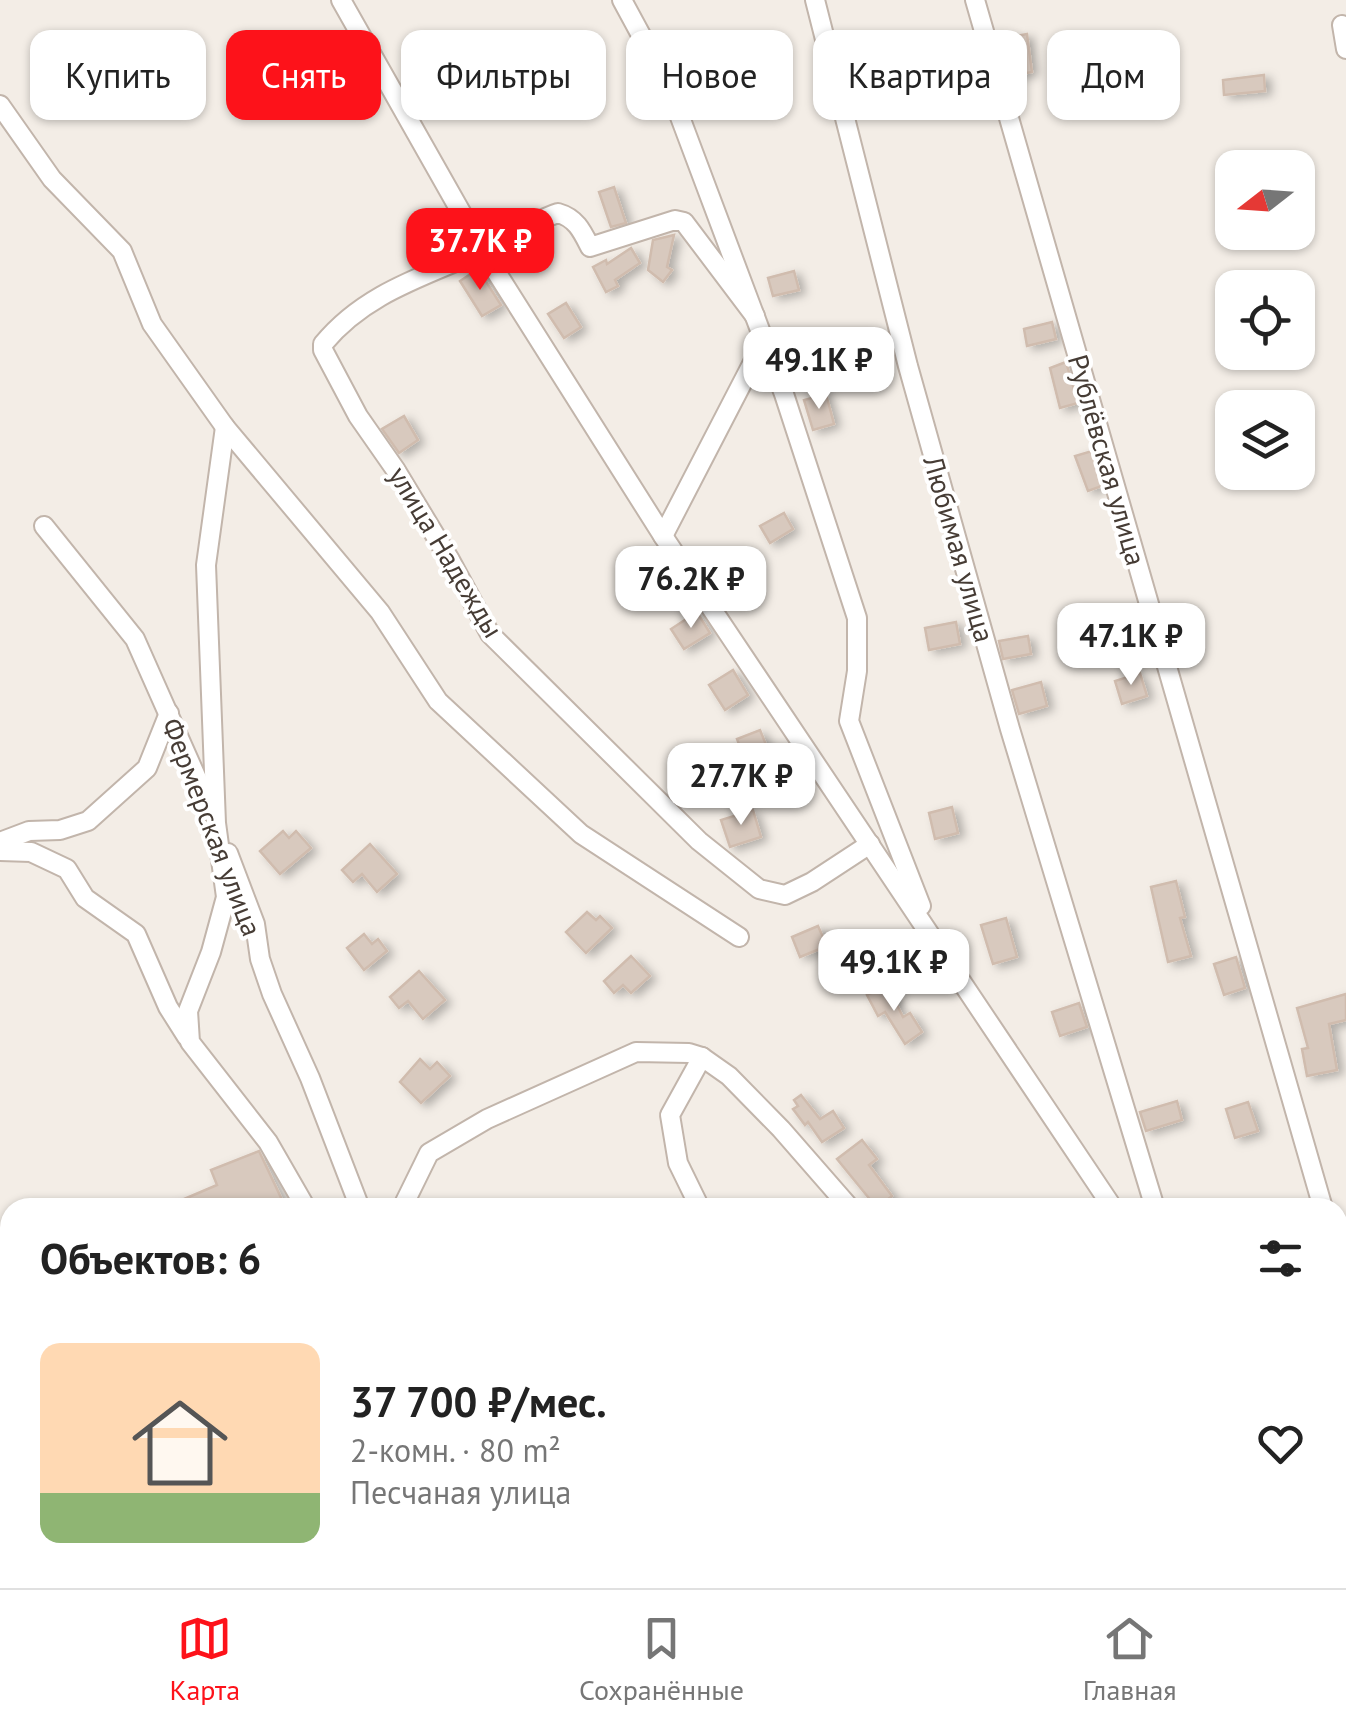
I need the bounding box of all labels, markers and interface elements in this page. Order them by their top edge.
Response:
chip: Купить [30,30,206,120]
chip: Снять [226,30,381,120]
chip: Фильтры [401,30,606,120]
chip: Новое [626,30,793,120]
chip: Квартира [813,30,1027,120]
chip: Дом [1047,30,1180,120]
north arrow [1215,150,1315,250]
map controls [1215,150,1315,490]
pin: 37.7K ₽ [388,208,572,293]
text: 37.7K ₽ [428,219,532,261]
button: locate [1215,270,1315,370]
pin: 49.1K ₽ [727,327,911,412]
text: 49.1K ₽ [765,338,873,380]
street label: Рублёвская улица [1060,350,1155,570]
button: layers [1215,390,1315,490]
street label: Любимая улица [915,451,1004,646]
street label: улица Надежды [381,459,512,644]
pin: 76.2K ₽ [599,546,783,631]
text: 76.2K ₽ [637,557,745,599]
pin: 47.1K ₽ [1039,603,1223,688]
text: 47.1K ₽ [1079,614,1183,656]
street label: Фермерская улица [154,713,271,941]
pin: 27.7K ₽ [649,743,833,828]
text: 27.7K ₽ [689,754,793,796]
pin: 49.1K ₽ [802,929,986,1014]
text: 49.1K ₽ [840,940,948,982]
text: Объектов: 6 [40,1231,261,1286]
icon: filters [1253,1231,1308,1286]
text: 37 700 ₽/мес. [350,1374,607,1429]
icon: home [120,1383,240,1503]
icon: heart [1253,1416,1308,1471]
text: 2-комн. · 80 m² [350,1429,561,1471]
text: Песчаная улица [350,1471,571,1513]
tab: Карта [169,1611,240,1708]
tab: Сохранённые [579,1611,744,1708]
tab: Главная [1083,1611,1177,1708]

